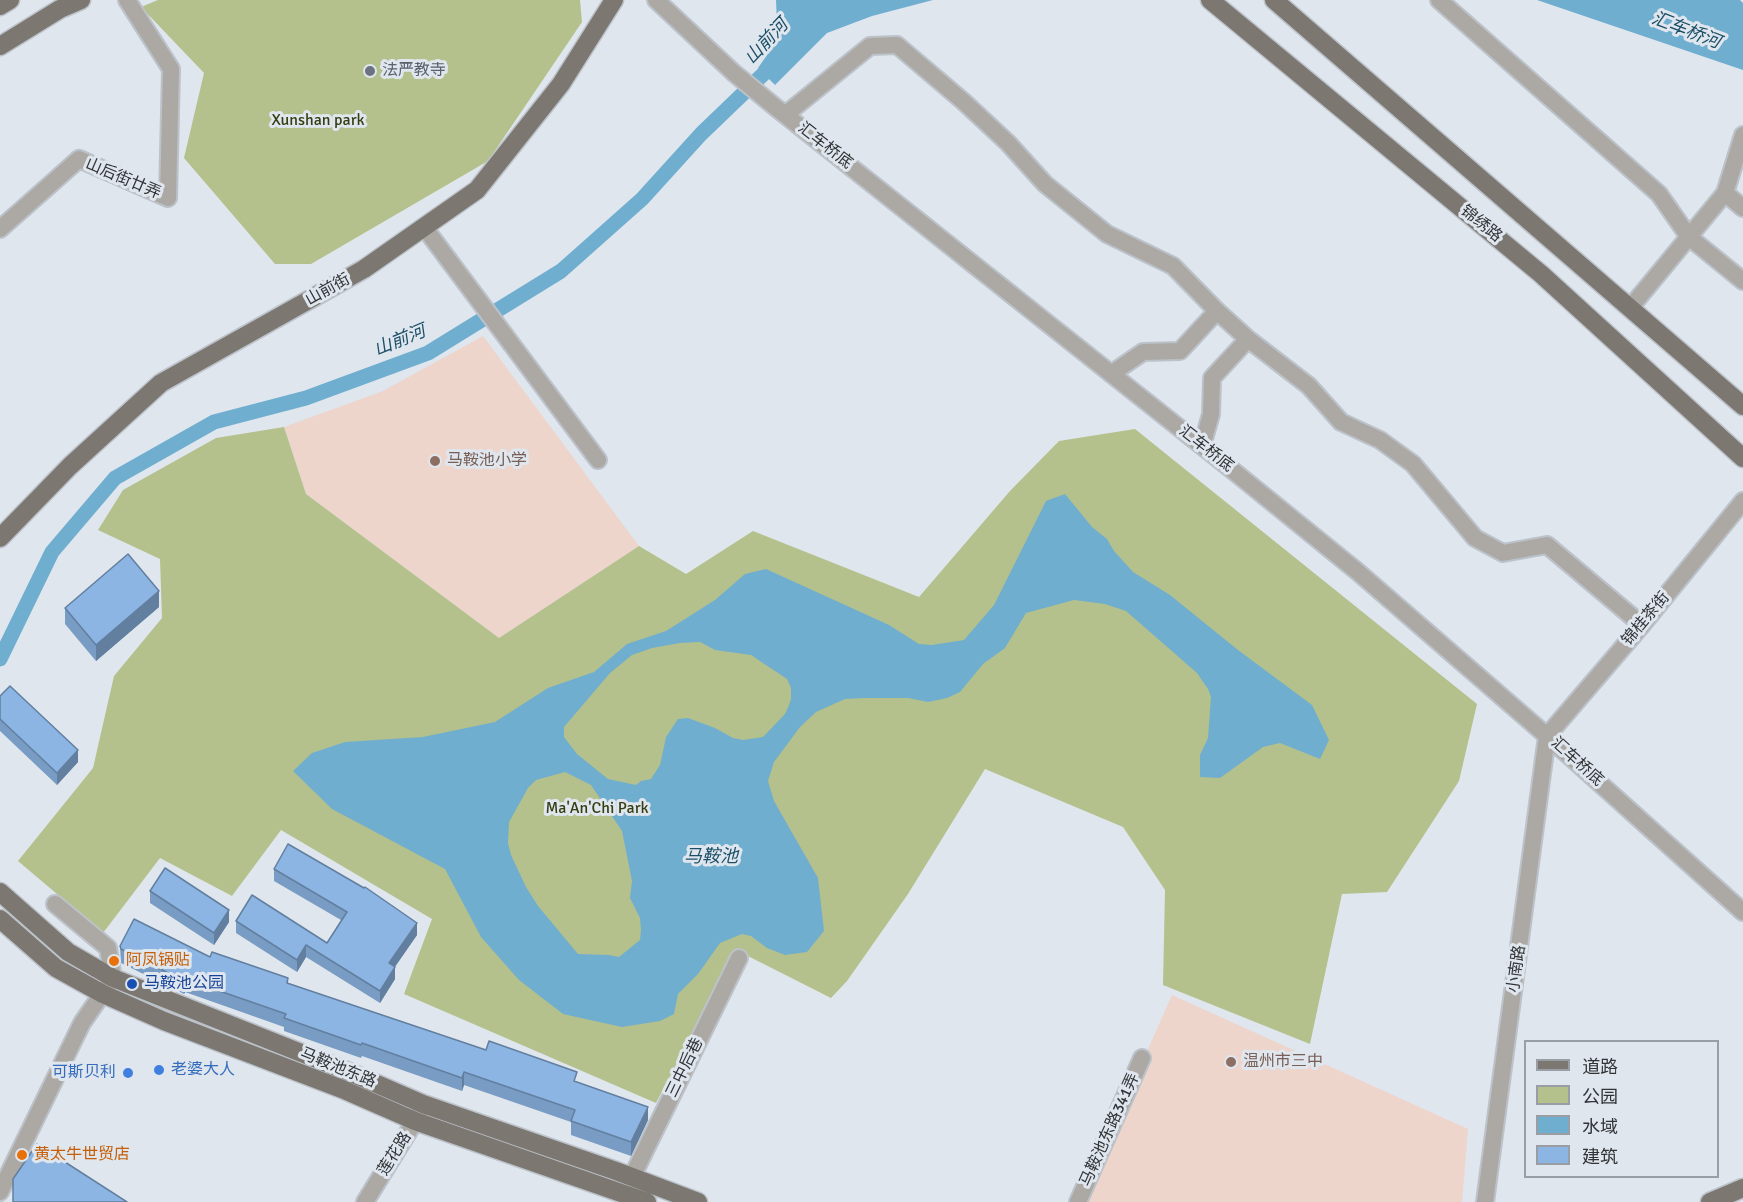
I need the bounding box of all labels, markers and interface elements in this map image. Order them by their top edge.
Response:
water label: 汇车桥河 [1649,8,1723,54]
water label: 山前河 [741,15,793,69]
place label: 法严教寺 [382,61,446,81]
marker: 法严教寺 [363,64,377,78]
park label: Xunshan park [271,111,365,131]
street label: 汇车桥底 [794,119,856,173]
street label: 山后街廿弄 [82,155,164,203]
street label: 锦绣路 [1456,201,1506,247]
street label: 山前街 [302,270,354,310]
water label: 山前河 [371,321,429,361]
street label: 汇车桥底 [1175,422,1237,476]
place label: 马鞍池小学 [447,451,527,471]
marker: 马鞍池小学 [428,454,442,468]
street label: 锦桂茶街 [1618,588,1674,650]
street label: 汇车桥底 [1547,733,1607,791]
park label: Ma'An'Chi Park [545,799,649,819]
water label: 马鞍池 [684,846,738,868]
street label: 小南路 [1504,944,1530,994]
place label: 阿凤锅贴 [126,951,190,971]
marker: 阿凤锅贴 [107,954,121,968]
place label: 马鞍池公园 [144,974,224,994]
marker: 马鞍池公园 [125,977,139,991]
street label: 三中后巷 [662,1035,708,1101]
legend [1524,1040,1719,1178]
street label: 马鞍池东路 [297,1044,379,1092]
place label: 温州市三中 [1243,1052,1323,1072]
marker: 温州市三中 [1224,1055,1238,1069]
text: 道路 [1582,1056,1618,1078]
place label: 老婆大人 [171,1060,235,1080]
place label: 可斯贝利 [52,1063,116,1083]
marker: 老婆大人 [152,1063,166,1077]
marker: 可斯贝利 [121,1066,135,1080]
street label: 马鞍池东路341弄 [1076,1070,1144,1190]
text: 公园 [1582,1086,1618,1108]
text: 水域 [1582,1116,1618,1138]
street label: 莲花路 [374,1129,416,1179]
place label: 黄太牛世贸店 [34,1145,130,1165]
text: 建筑 [1582,1146,1618,1168]
marker: 黄太牛世贸店 [15,1148,29,1162]

